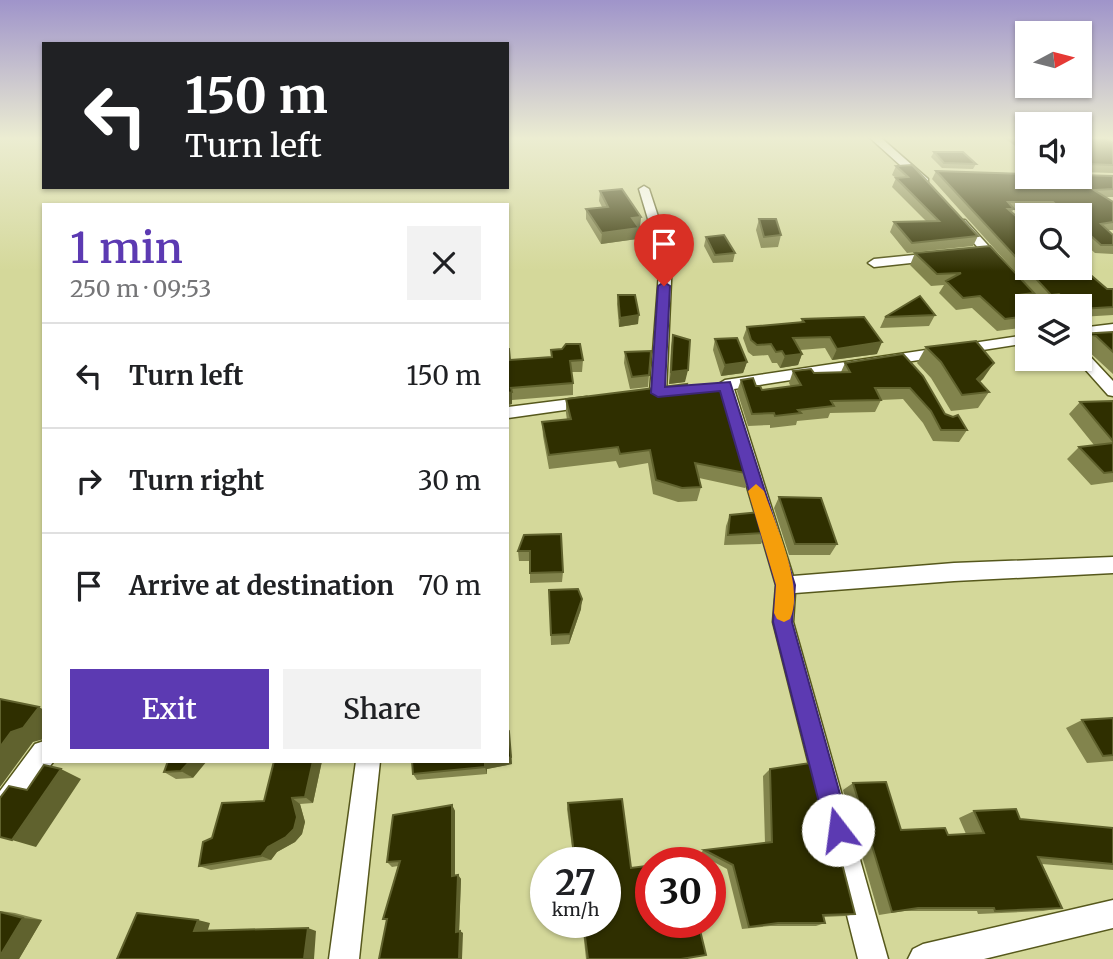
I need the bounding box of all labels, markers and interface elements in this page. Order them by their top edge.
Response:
north arrow [1015,21,1092,98]
map controls [1015,21,1092,371]
text: 150 m [185,65,328,126]
icon: left [70,70,161,161]
button: sound [1015,112,1092,189]
text: Turn left [185,126,322,166]
button: search [1015,203,1092,280]
pin [634,214,694,286]
text: 1 min [70,222,183,274]
icon: arrive [645,225,683,263]
button: close [407,226,481,300]
text: 250 m · 09:53 [70,274,211,303]
button: layers [1015,294,1092,371]
icon: left [70,357,108,395]
text: Turn left [129,359,243,392]
text: 150 m [407,359,481,392]
icon: right [70,462,108,500]
text: Turn right [129,464,264,497]
text: 30 m [418,464,481,497]
icon: arrive [70,567,108,605]
text: Arrive at destination [129,569,394,602]
text: 70 m [418,569,481,602]
button: Exit [70,669,269,749]
button: Share [283,669,481,749]
position arrow [801,793,875,867]
speed limit sign: 30 [635,847,726,938]
text: 27 [555,861,596,905]
text: km/h [552,898,599,921]

